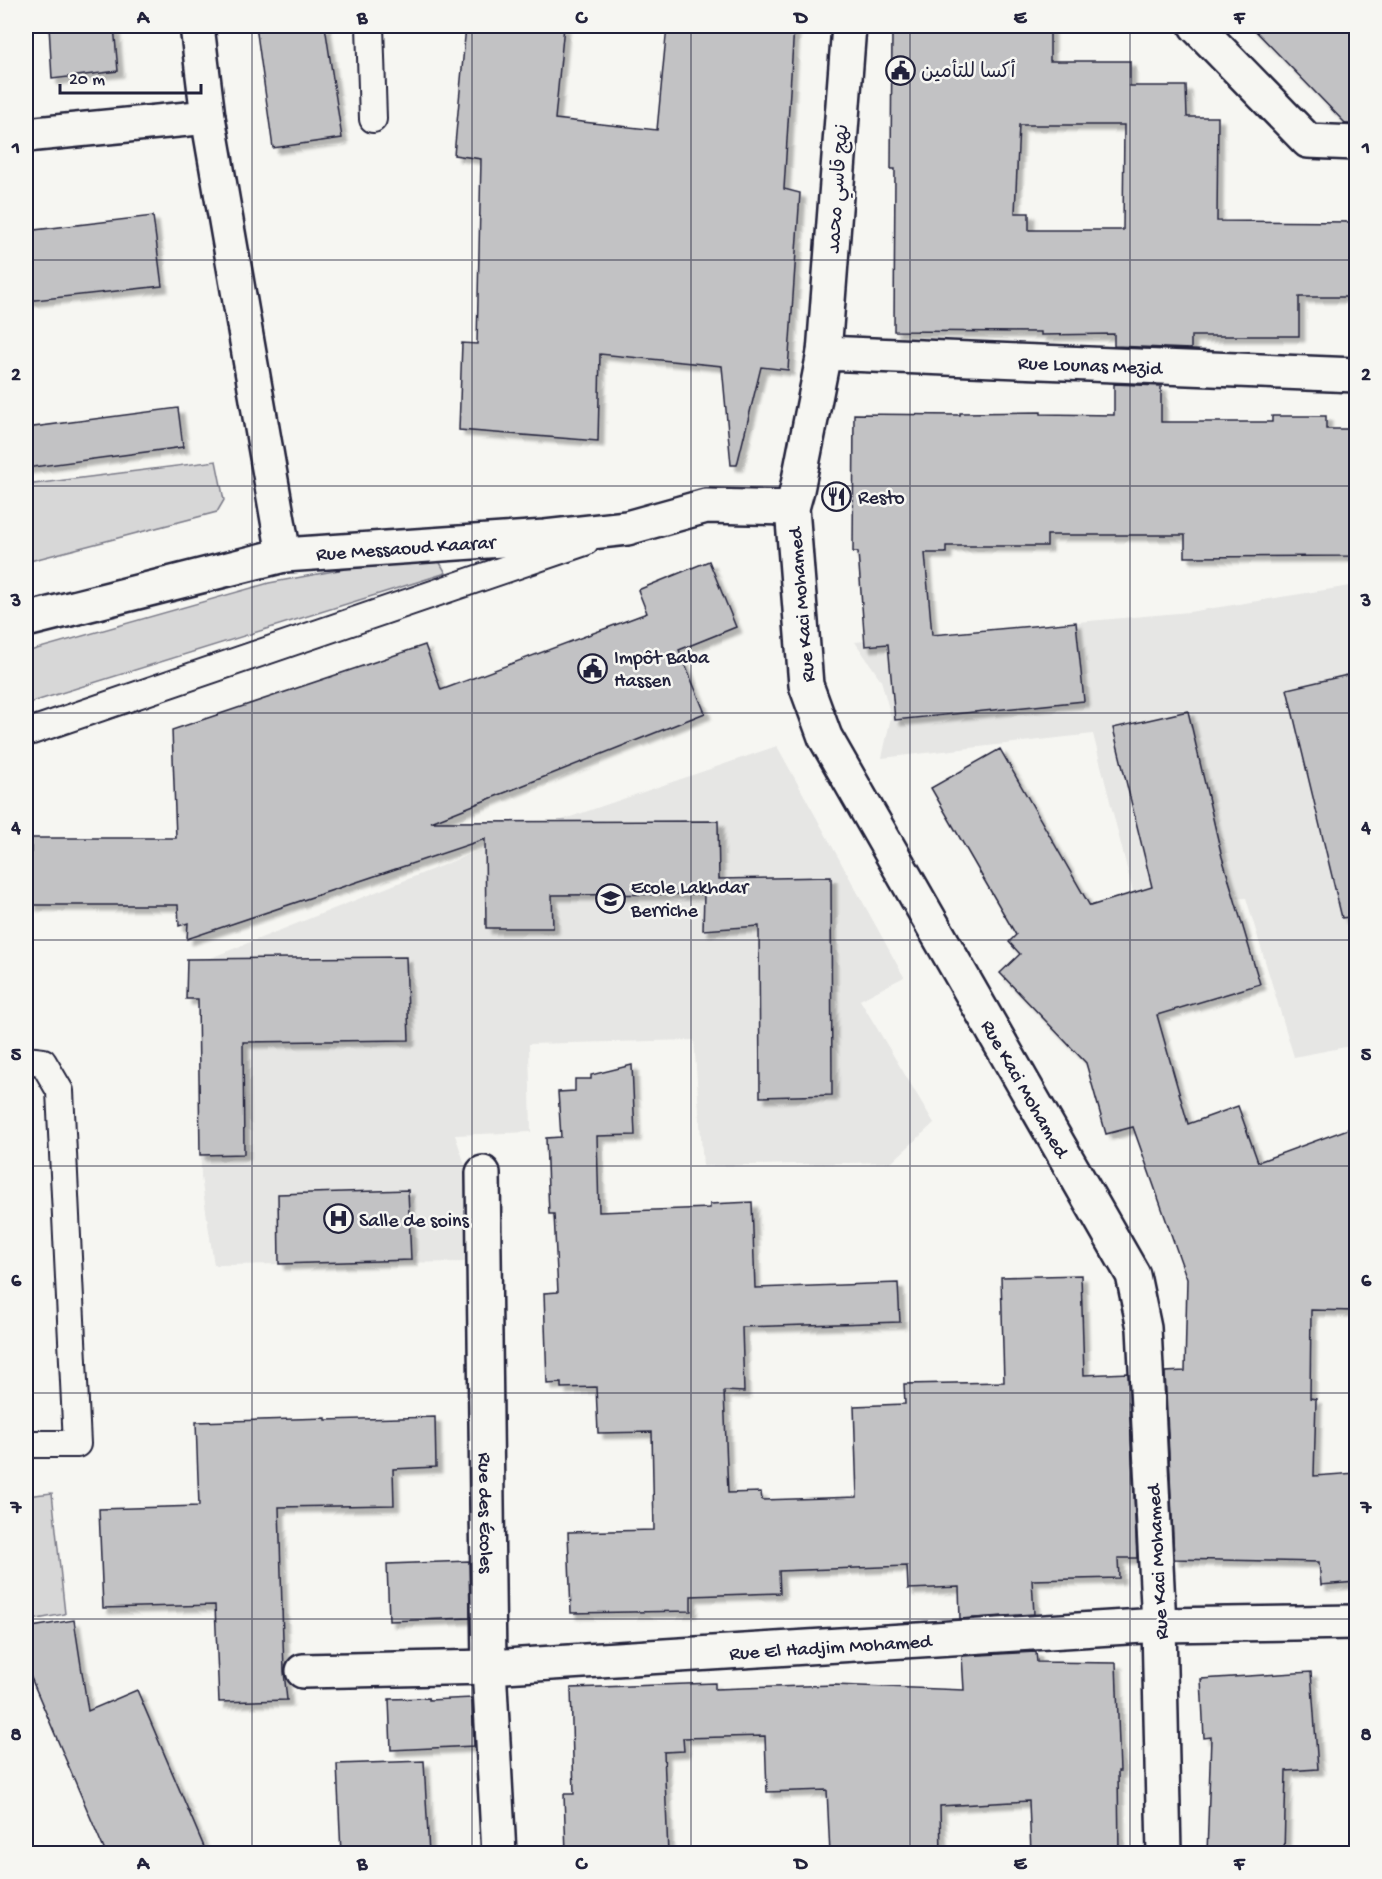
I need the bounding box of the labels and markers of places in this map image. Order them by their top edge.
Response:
public building icon: أكسا للتأمين [884,54,916,86]
place label: أكسا للتأمين [921,59,1016,85]
restaurant icon: Resto [821,480,853,512]
place label: Resto [858,488,905,511]
place label: Impôt Baba Hassen [614,648,710,694]
public building icon: Impôt Baba Hassen [577,652,609,684]
place label: Ecole Lakhdar Berriche [630,878,750,924]
school or university icon: Ecole Lakhdar Berriche [594,882,626,914]
hospital icon: Salle de soins [322,1203,354,1235]
place label: Salle de soins [359,1211,470,1234]

